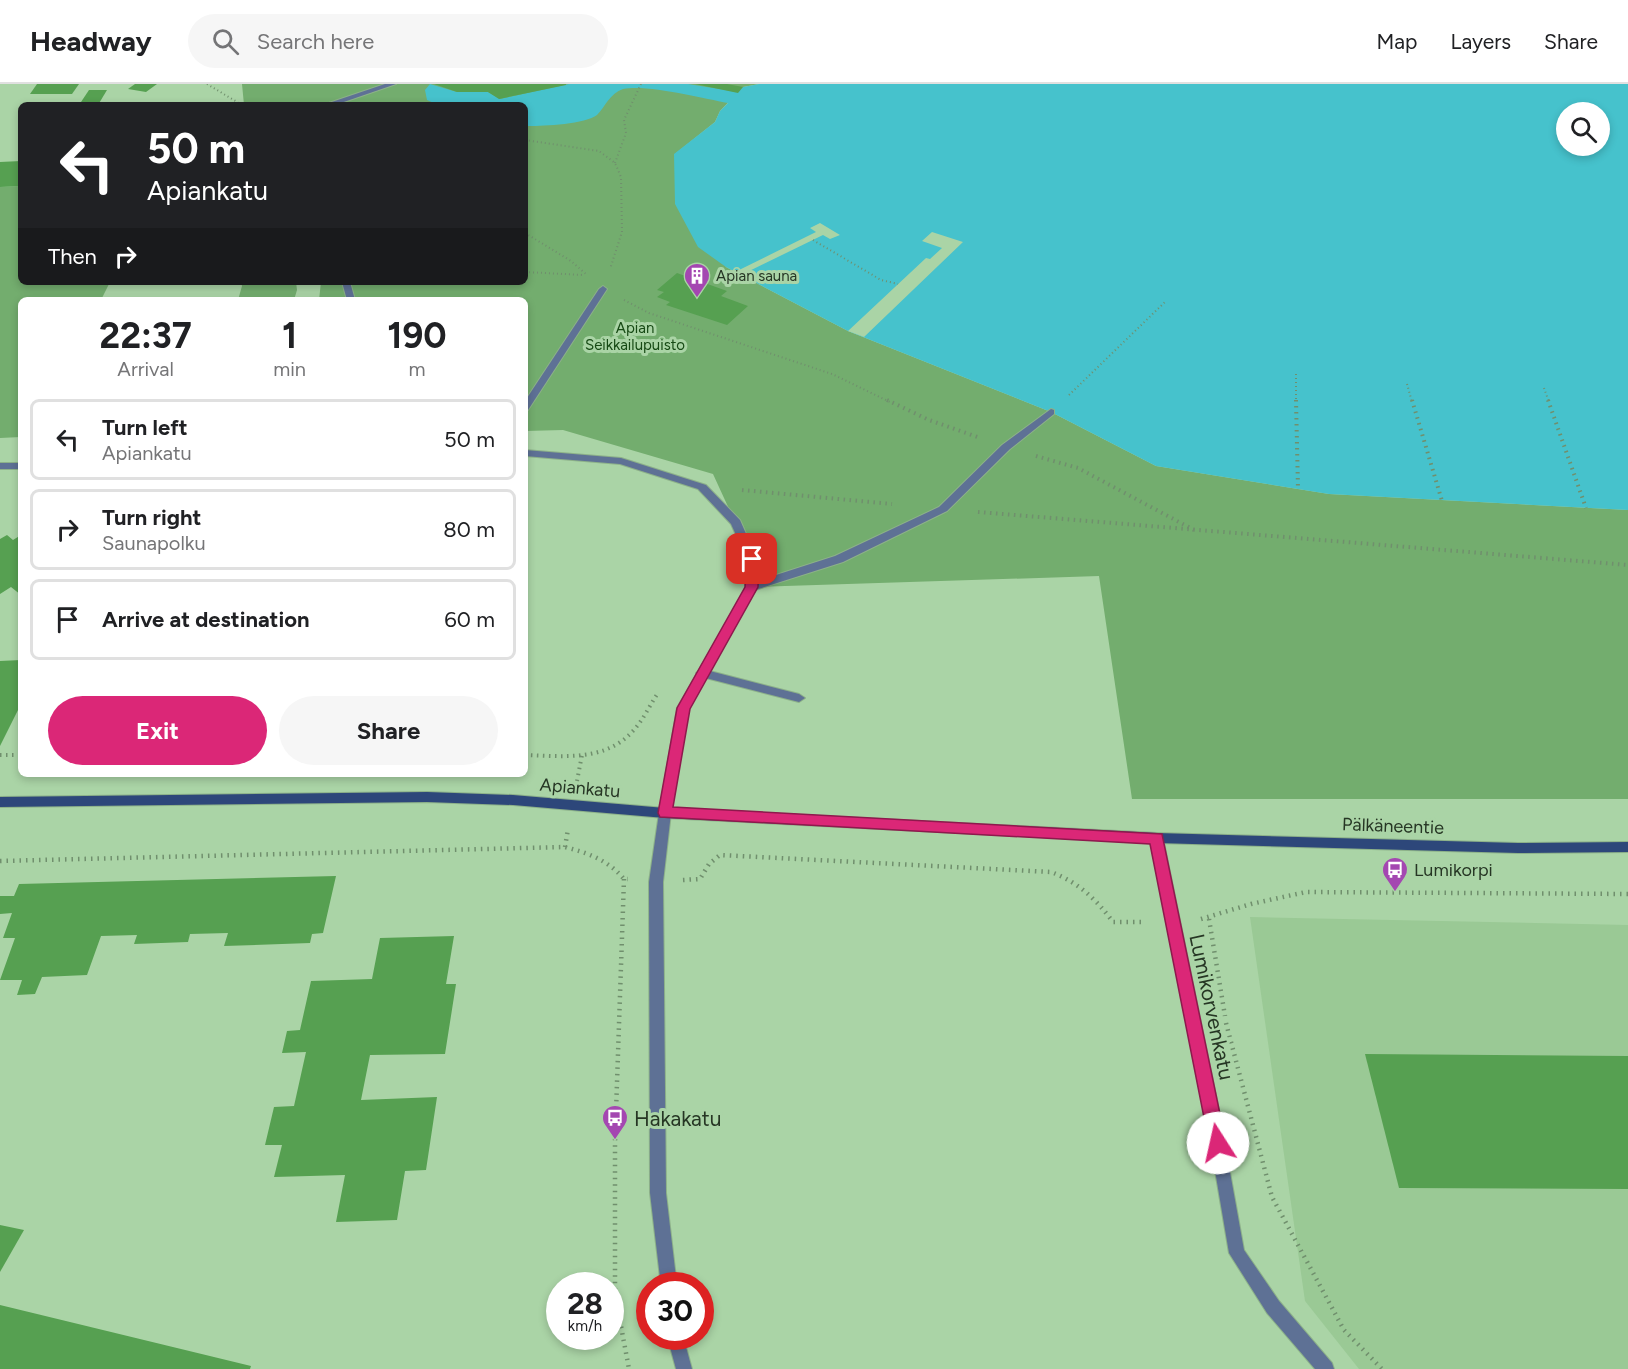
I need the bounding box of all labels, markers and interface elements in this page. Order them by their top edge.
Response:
search box [188,14,608,68]
text: Headway [30,24,152,58]
icon: search [209,25,242,58]
text: Search here [257,28,374,55]
text: Map [1377,29,1417,54]
text: Layers [1450,29,1511,54]
text: Share [1544,29,1598,54]
map controls [1556,102,1610,156]
button: search [1556,102,1610,156]
text: 50 m [147,123,245,174]
icon: left [48,126,126,204]
text: Apiankatu [147,174,268,207]
icon: right [109,240,142,273]
text: Then [48,243,97,270]
building icon: Apian sauna [682,261,712,299]
place label: Apian sauna [716,267,797,285]
text: 22:37 [99,314,192,357]
text: 1 [282,314,297,357]
text: 190 [387,314,447,357]
park label: Apian Seikkailupuisto [585,319,685,354]
text: Arrival [117,357,174,381]
text: min [273,357,306,381]
text: m [408,357,426,381]
text: Turn left [102,414,188,441]
icon: left [51,423,84,456]
text: 50 m [444,426,495,453]
text: Apiankatu [102,441,192,465]
text: Turn right [102,504,201,531]
icon: right [51,513,84,546]
text: 80 m [443,516,495,543]
text: Saunapolku [102,531,206,555]
pin [726,533,777,584]
icon: arrive [735,542,768,575]
icon: arrive [51,603,84,636]
text: Arrive at destination [102,606,310,633]
text: 60 m [444,606,495,633]
button: Exit [48,696,267,765]
button: Share [279,696,498,765]
street label: Apiankatu [539,774,621,802]
street label: Pälkäneentie [1342,813,1445,839]
bus stop icon: Lumikorpi [1380,855,1410,893]
place label: Lumikorpi [1414,859,1493,881]
street label: Lumikorvenkatu [1184,932,1240,1082]
bus stop icon: Hakakatu [600,1103,630,1141]
place label: Hakakatu [634,1106,721,1131]
position arrow [1186,1111,1250,1175]
speed limit sign: 30 [636,1272,714,1350]
text: 28 [567,1285,603,1322]
text: km/h [568,1317,602,1335]

